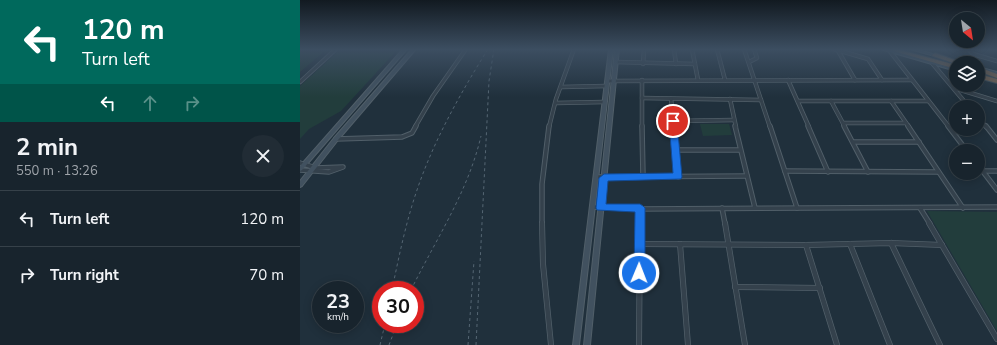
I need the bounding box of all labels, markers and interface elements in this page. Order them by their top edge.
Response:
text: 120 m [82,11,165,49]
north arrow [949,12,985,48]
map controls [949,12,985,180]
icon: left [16,16,68,68]
text: Turn left [82,47,150,71]
button: layers [949,56,985,92]
icon: left [97,92,119,114]
icon: ahead [139,92,161,114]
icon: right [181,92,203,114]
button: + [949,100,985,136]
pin [656,104,690,138]
icon: arrive [662,110,684,132]
text: 2 min [16,131,78,163]
button: close [242,135,284,177]
button: − [949,144,985,180]
text: 550 m · 13:26 [16,162,98,180]
icon: left [16,208,38,230]
text: Turn left [50,209,109,229]
text: 120 m [240,209,284,229]
position arrow [618,252,660,294]
icon: right [16,264,38,286]
text: Turn right [50,265,119,285]
text: 70 m [249,265,284,285]
speed limit sign: 30 [372,281,424,333]
text: 23 [326,288,350,315]
text: km/h [327,310,349,324]

